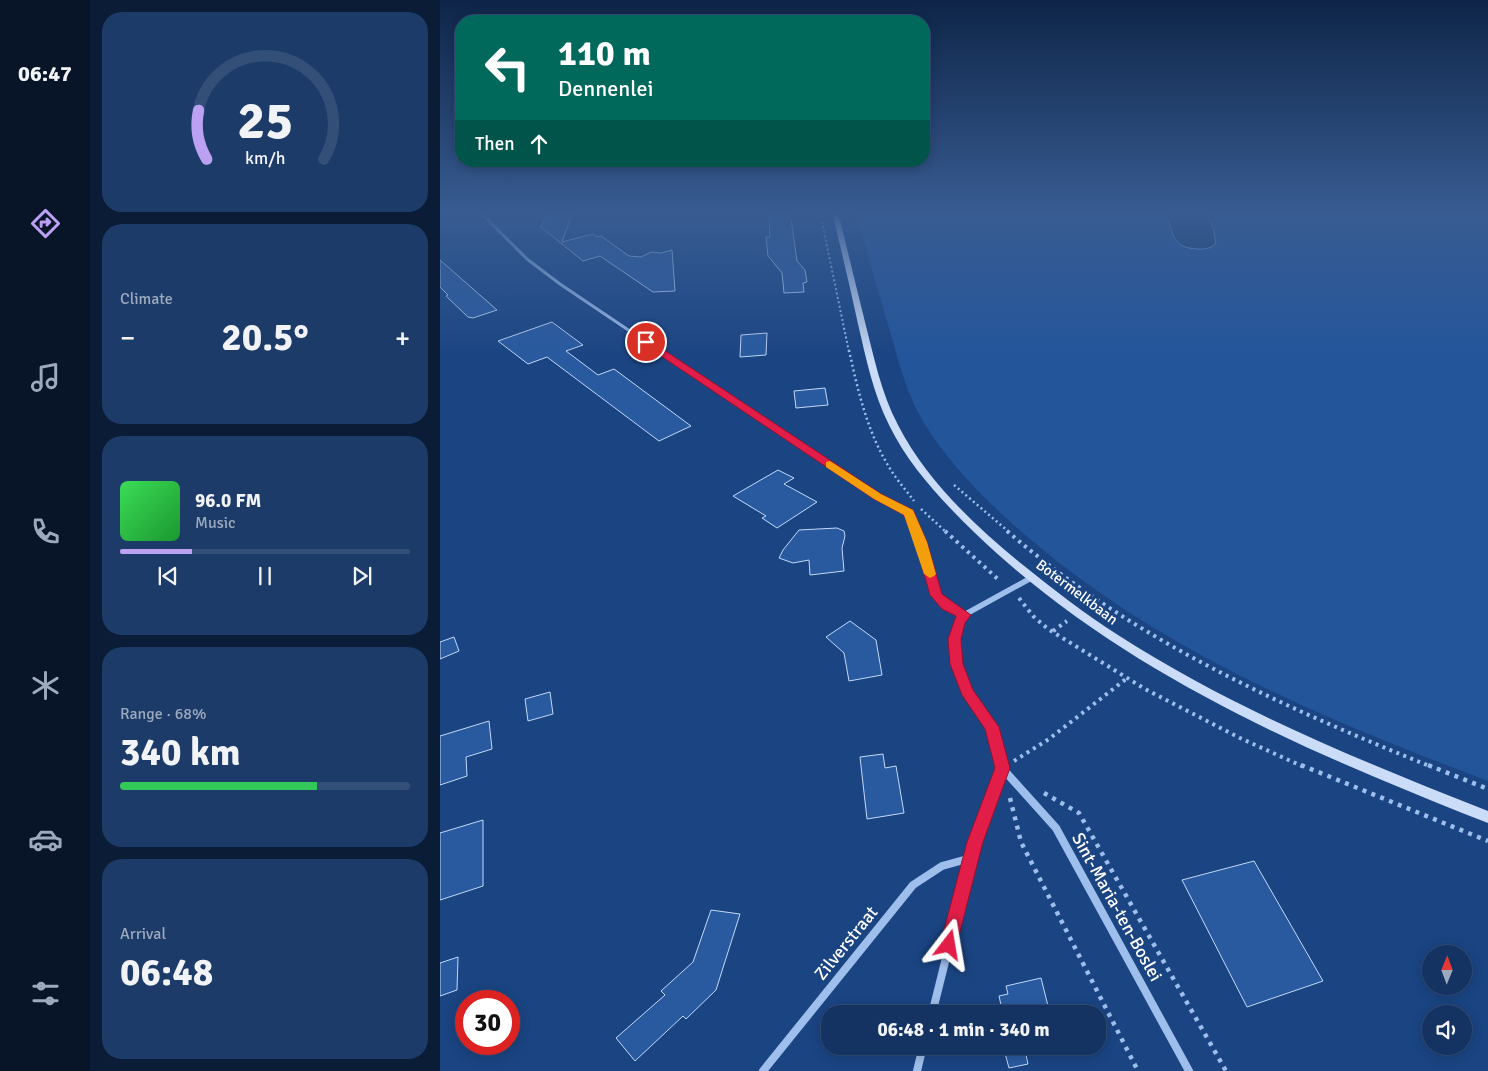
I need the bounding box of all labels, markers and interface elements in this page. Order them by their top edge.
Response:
text: 110 m [558,32,651,75]
icon: left [475,35,540,100]
text: 06:47 [18,60,72,87]
text: Dennenlei [558,75,654,102]
text: 25 [237,89,293,153]
icon: ahead [525,130,553,158]
text: Then [475,132,515,156]
text: km/h [245,147,285,169]
icon: directions [28,206,63,241]
text: Climate [120,289,173,309]
text: 20.5° [221,314,309,361]
text: − [120,321,135,355]
text: + [395,321,410,355]
pin [625,321,667,363]
icon: arrive [632,328,660,356]
icon: music [28,360,63,395]
text: 96.0 FM [195,489,261,513]
text: Music [195,513,236,533]
icon: phone [28,514,63,549]
street label: Botermelkbaan [1033,555,1121,629]
icon: previous [154,562,182,590]
icon: pause [251,562,279,590]
icon: next [348,562,376,590]
icon: climate [28,668,63,703]
text: Range · 68% [120,704,206,724]
text: 340 km [120,729,241,776]
icon: car [28,822,63,857]
street label: Sint-Maria-ten-Boslei [1067,829,1167,985]
street label: Zilverstraat [810,902,882,984]
position arrow [922,918,974,970]
text: Arrival [120,924,166,944]
north arrow [1422,945,1472,995]
map controls [1422,945,1472,1055]
text: 06:48 [120,949,213,996]
icon: filters [28,976,63,1011]
speed limit sign: 30 [455,990,520,1055]
button: sound [1422,1005,1472,1055]
text: 06:48 · 1 min · 340 m [877,1018,1050,1042]

